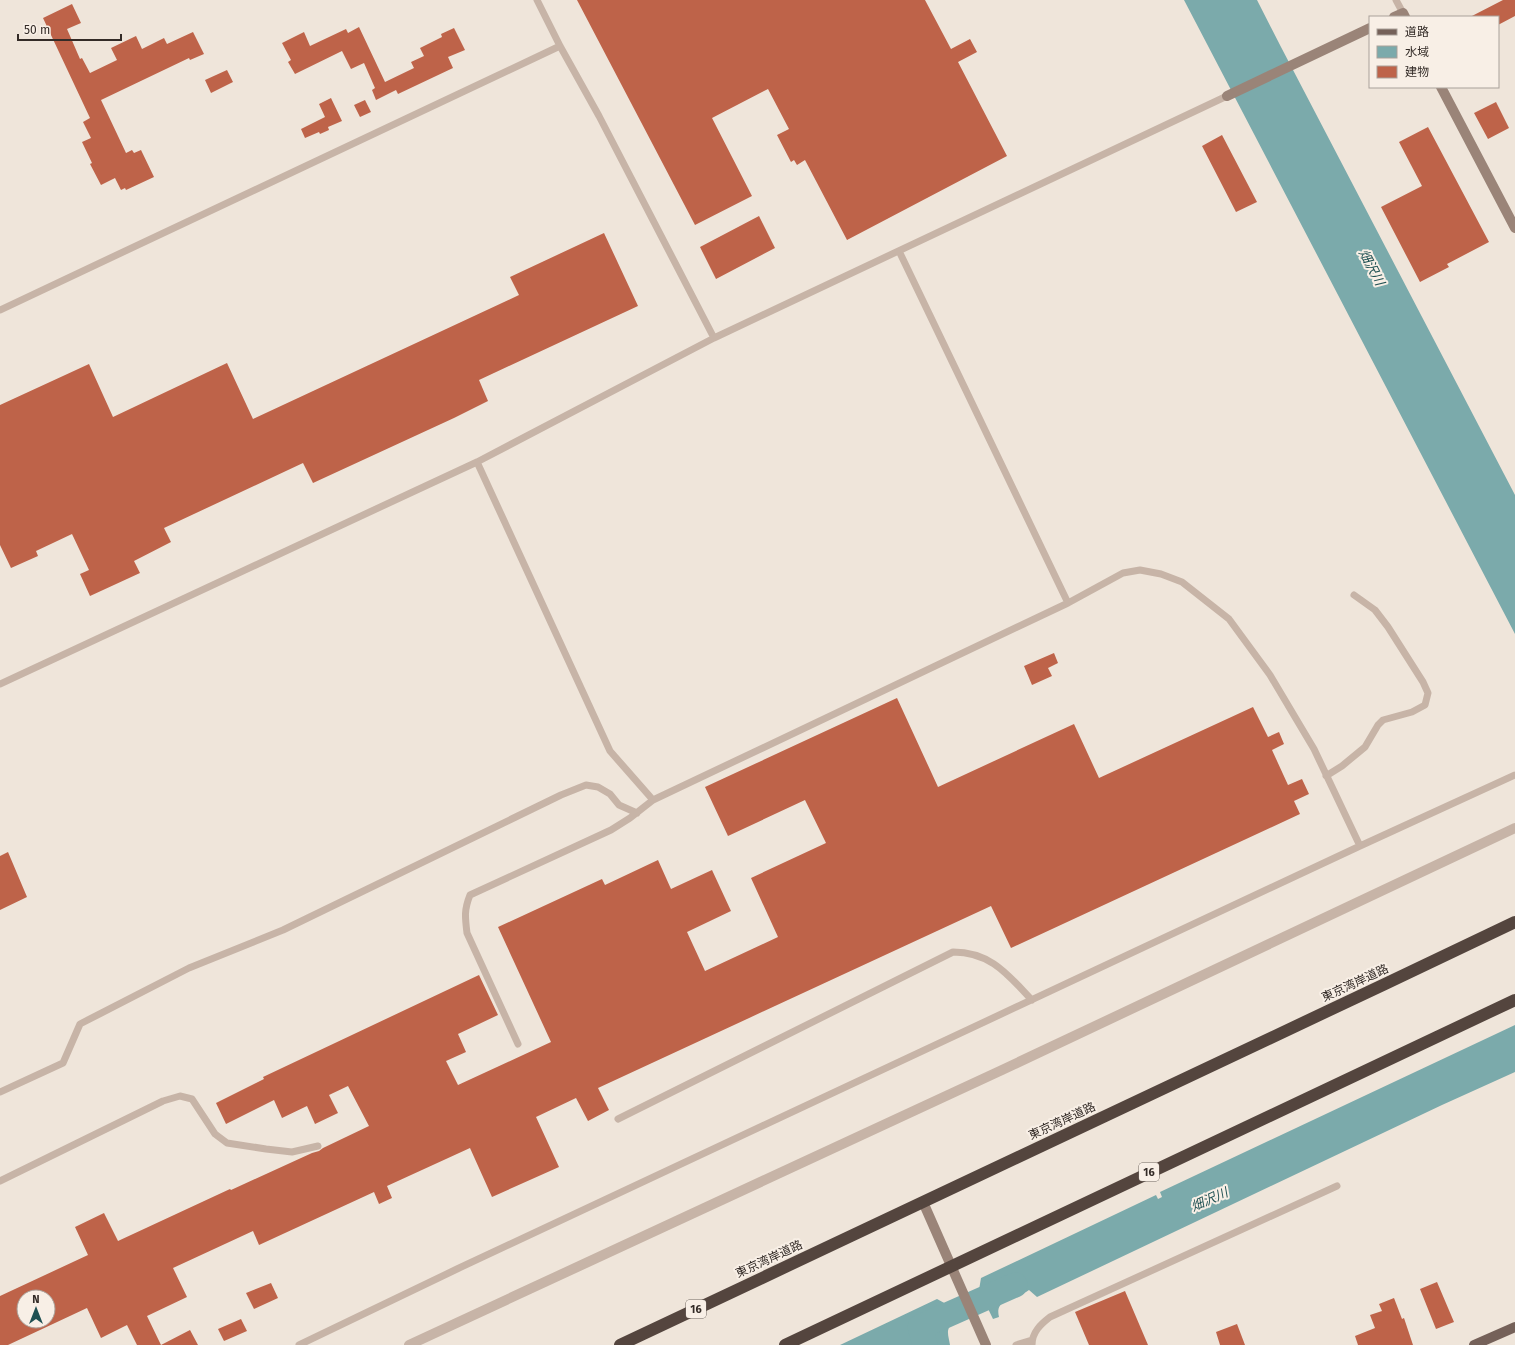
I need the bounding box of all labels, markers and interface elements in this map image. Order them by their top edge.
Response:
scale bar [18,16,121,42]
legend [1369,16,1499,88]
text: 50 m [24,23,50,37]
text: 道路 [1405,25,1429,39]
text: 水域 [1405,45,1429,59]
text: 建物 [1405,65,1429,79]
water label: 畑沢川 [1356,246,1388,290]
street label: 東京湾岸道路 [1319,961,1391,1005]
street label: 東京湾岸道路 [1026,1099,1098,1143]
road number: 16 [1139,1163,1159,1181]
water label: 畑沢川 [1188,1184,1232,1214]
street label: 東京湾岸道路 [733,1237,805,1281]
north arrow [16,1289,56,1329]
text: N [32,1293,40,1306]
road number: 16 [686,1300,706,1318]

